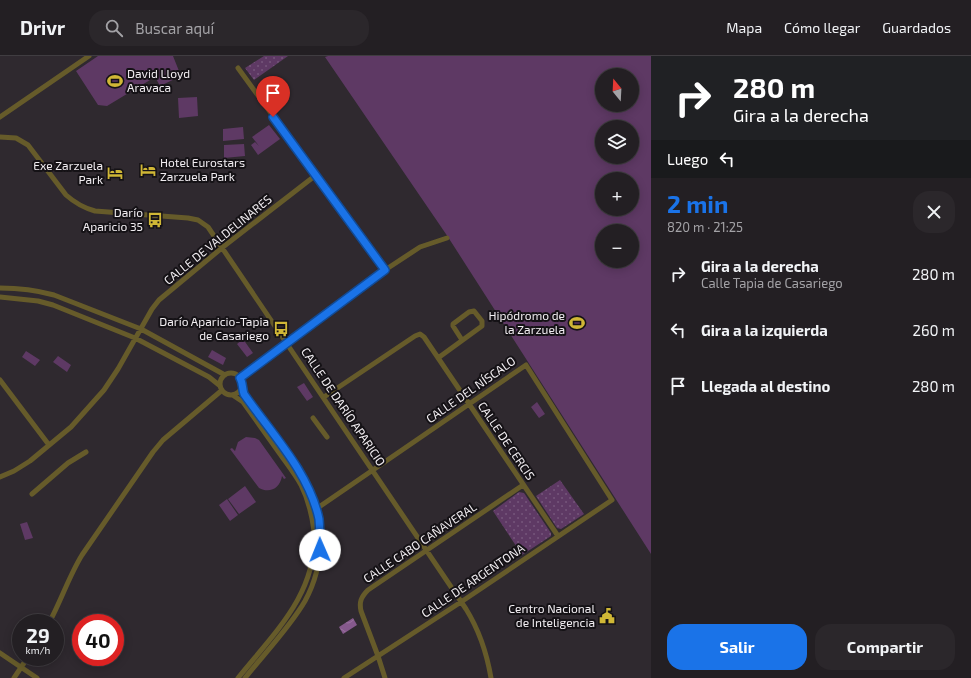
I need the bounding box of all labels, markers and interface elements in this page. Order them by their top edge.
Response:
search box [89,10,369,46]
text: Drivr [20,16,65,39]
icon: search [103,17,125,39]
text: Buscar aquí [135,19,214,37]
text: Mapa [726,19,762,36]
text: Cómo llegar [784,19,860,36]
text: Guardados [882,19,951,36]
place label: David Lloyd Aravaca [127,66,190,94]
north arrow [595,68,639,112]
map controls [595,68,639,268]
text: 280 m [733,70,815,104]
sports icon: David Lloyd Aravaca [106,72,124,90]
icon: right [667,72,719,124]
pin [256,76,290,117]
icon: arrive [262,82,284,104]
text: Gira a la derecha [733,104,869,126]
button: layers [595,120,639,164]
icon: left [716,148,738,170]
text: Luego [667,150,708,168]
place label: Hotel Eurostars Zarzuela Park [160,155,245,183]
place label: Exe Zarzuela Park [33,158,103,186]
hotel icon: Hotel Eurostars Zarzuela Park [139,161,157,179]
hotel icon: Exe Zarzuela Park [106,164,124,182]
button: + [595,172,639,216]
text: 2 min [667,189,728,218]
street label: CALLE DE VALDELINARES [161,191,274,287]
button: close [913,191,955,233]
place label: Darío Aparicio 35 [83,205,143,233]
bus stop icon: Darío Aparicio 35 [146,211,164,229]
text: 820 m · 21:25 [667,219,743,235]
button: − [595,224,639,268]
text: Gira a la derecha [701,257,819,275]
icon: right [667,263,689,285]
text: 280 m [912,265,955,283]
text: Calle Tapia de Casariego [701,275,843,291]
place label: Hipódromo de la Zarzuela [489,308,565,336]
place label: Darío Aparicio-Tapia de Casariego [159,314,269,342]
sports icon: Hipódromo de la Zarzuela [568,314,586,332]
icon: left [667,319,689,341]
bus stop icon: Darío Aparicio-Tapia de Casariego [272,320,290,338]
text: Gira a la izquierda [701,321,828,339]
text: 260 m [912,321,955,339]
street label: CALLE DE DARÍO APARICIO [299,345,389,468]
street label: CALLE DEL NÍSCALO [423,353,518,425]
icon: arrive [667,375,689,397]
text: Llegada al destino [701,377,830,395]
text: 280 m [912,377,955,395]
street label: CALLE DE CERCIS [476,399,538,482]
street label: CALLE CABO CAÑAVERAL [360,499,479,585]
position arrow [299,529,341,571]
street label: CALLE DE ARGENTONA [418,540,527,620]
place label: Centro Nacional de Inteligencia [508,601,595,629]
public building icon: Centro Nacional de Inteligencia [598,607,616,625]
speed limit sign: 40 [72,614,124,666]
text: 29 [26,623,50,647]
button: Salir [667,624,807,670]
button: Compartir [815,624,955,670]
text: km/h [26,644,50,656]

